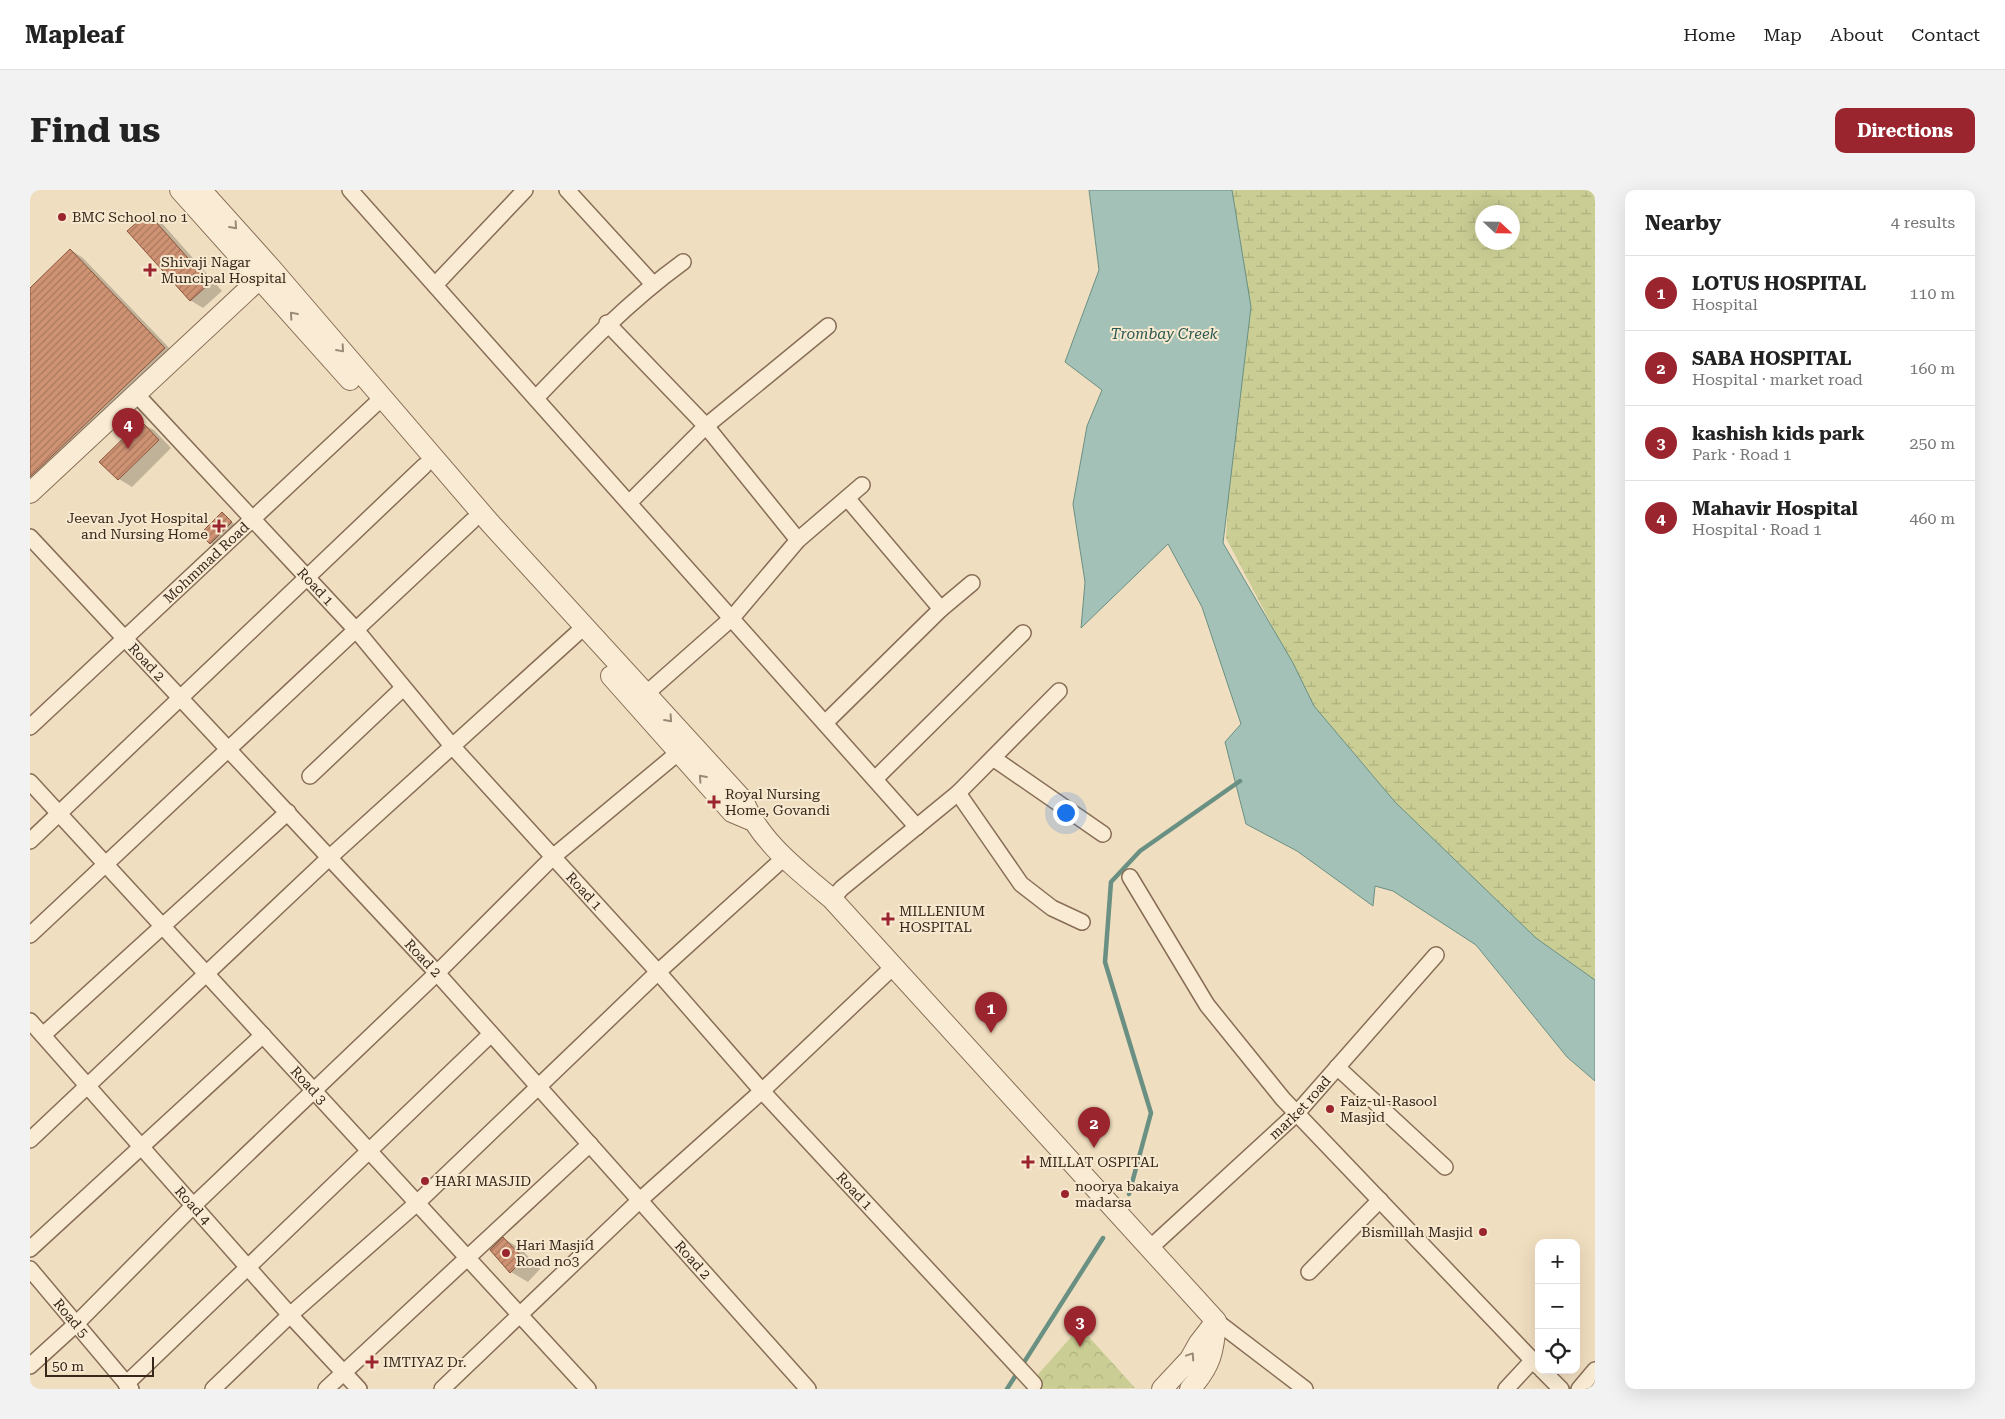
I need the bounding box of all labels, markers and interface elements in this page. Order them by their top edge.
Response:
text: Mapleaf [25,21,125,49]
text: Home [1683,24,1735,45]
text: Map [1763,24,1802,45]
text: About [1830,24,1883,45]
text: Contact [1911,24,1980,45]
button: Directions [1835,108,1975,153]
text: Find us [30,110,160,151]
north arrow [1475,205,1520,250]
place label: BMC School no 1 [72,209,188,225]
marker: BMC School no 1 [56,211,68,223]
text: Nearby [1645,211,1721,235]
text: 4 results [1891,213,1955,232]
one-way arrow [228,221,237,230]
place label: Shivaji Nagar Muncipal Hospital [161,254,287,286]
marker: Shivaji Nagar Muncipal Hospital [143,263,157,277]
text: LOTUS HOSPITAL [1692,272,1866,295]
text: 1 [1657,284,1665,303]
text: 110 m [1909,284,1955,303]
text: Hospital [1692,295,1758,314]
one-way arrow [290,312,299,321]
water label: Trombay Creek [1110,325,1218,343]
one-way arrow [335,343,344,352]
text: SABA HOSPITAL [1692,347,1852,370]
text: 2 [1657,359,1665,378]
text: 160 m [1909,359,1955,378]
text: Hospital · market road [1692,370,1863,389]
pin: 4 [112,408,144,449]
text: kashish kids park [1692,422,1865,445]
text: 3 [1657,434,1665,453]
text: 250 m [1909,434,1955,453]
text: Park · Road 1 [1692,445,1792,464]
text: Mahavir Hospital [1692,497,1858,520]
text: 4 [1657,509,1665,528]
text: 460 m [1909,509,1955,528]
place label: Jeevan Jyot Hospital and Nursing Home [67,510,209,542]
street label: Mohmmad Road [160,519,252,606]
marker: Jeevan Jyot Hospital and Nursing Home [212,519,226,533]
text: Hospital · Road 1 [1692,520,1822,539]
street label: Road 1 [294,564,337,609]
street label: Road 2 [125,640,168,684]
one-way arrow [663,714,672,723]
one-way arrow [698,774,707,783]
place label: Royal Nursing Home, Govandi [725,786,831,818]
marker: Royal Nursing Home, Govandi [707,795,721,809]
your location [1053,800,1079,826]
street label: Road 1 [563,869,606,913]
place label: MILLENIUM HOSPITAL [899,903,985,935]
marker: MILLENIUM HOSPITAL [881,912,895,926]
street label: Road 2 [402,936,445,980]
pin: 1 [975,992,1007,1033]
street label: Road 3 [287,1063,330,1108]
street label: market road [1266,1073,1334,1143]
place label: Faiz-ul-Rasool Masjid [1340,1093,1438,1125]
marker: Faiz-ul-Rasool Masjid [1324,1103,1336,1115]
pin: 2 [1078,1107,1110,1148]
place label: MILLAT OSPITAL [1039,1154,1159,1170]
marker: MILLAT OSPITAL [1021,1155,1035,1169]
street label: Road 1 [833,1169,876,1213]
place label: HARI MASJID [435,1173,531,1189]
marker: HARI MASJID [419,1175,431,1187]
place label: noorya bakaiya madarsa [1075,1178,1179,1210]
street label: Road 4 [172,1183,214,1228]
marker: noorya bakaiya madarsa [1059,1188,1071,1200]
place label: Bismillah Masjid [1361,1224,1473,1240]
marker: Bismillah Masjid [1477,1226,1489,1238]
place label: Hari Masjid Road no3 [516,1237,594,1269]
street label: Road 2 [672,1238,714,1283]
map controls [1535,1239,1580,1374]
button: + [1535,1239,1580,1284]
marker: Hari Masjid Road no3 [500,1247,512,1259]
button: − [1535,1284,1580,1329]
street label: Road 5 [50,1295,92,1341]
pin: 3 [1064,1306,1096,1347]
button: locate [1535,1329,1580,1374]
one-way arrow [1185,1352,1194,1362]
scale bar [45,1354,154,1377]
place label: IMTIYAZ Dr. [383,1354,467,1370]
marker: IMTIYAZ Dr. [365,1355,379,1369]
text: 50 m [52,1358,84,1374]

